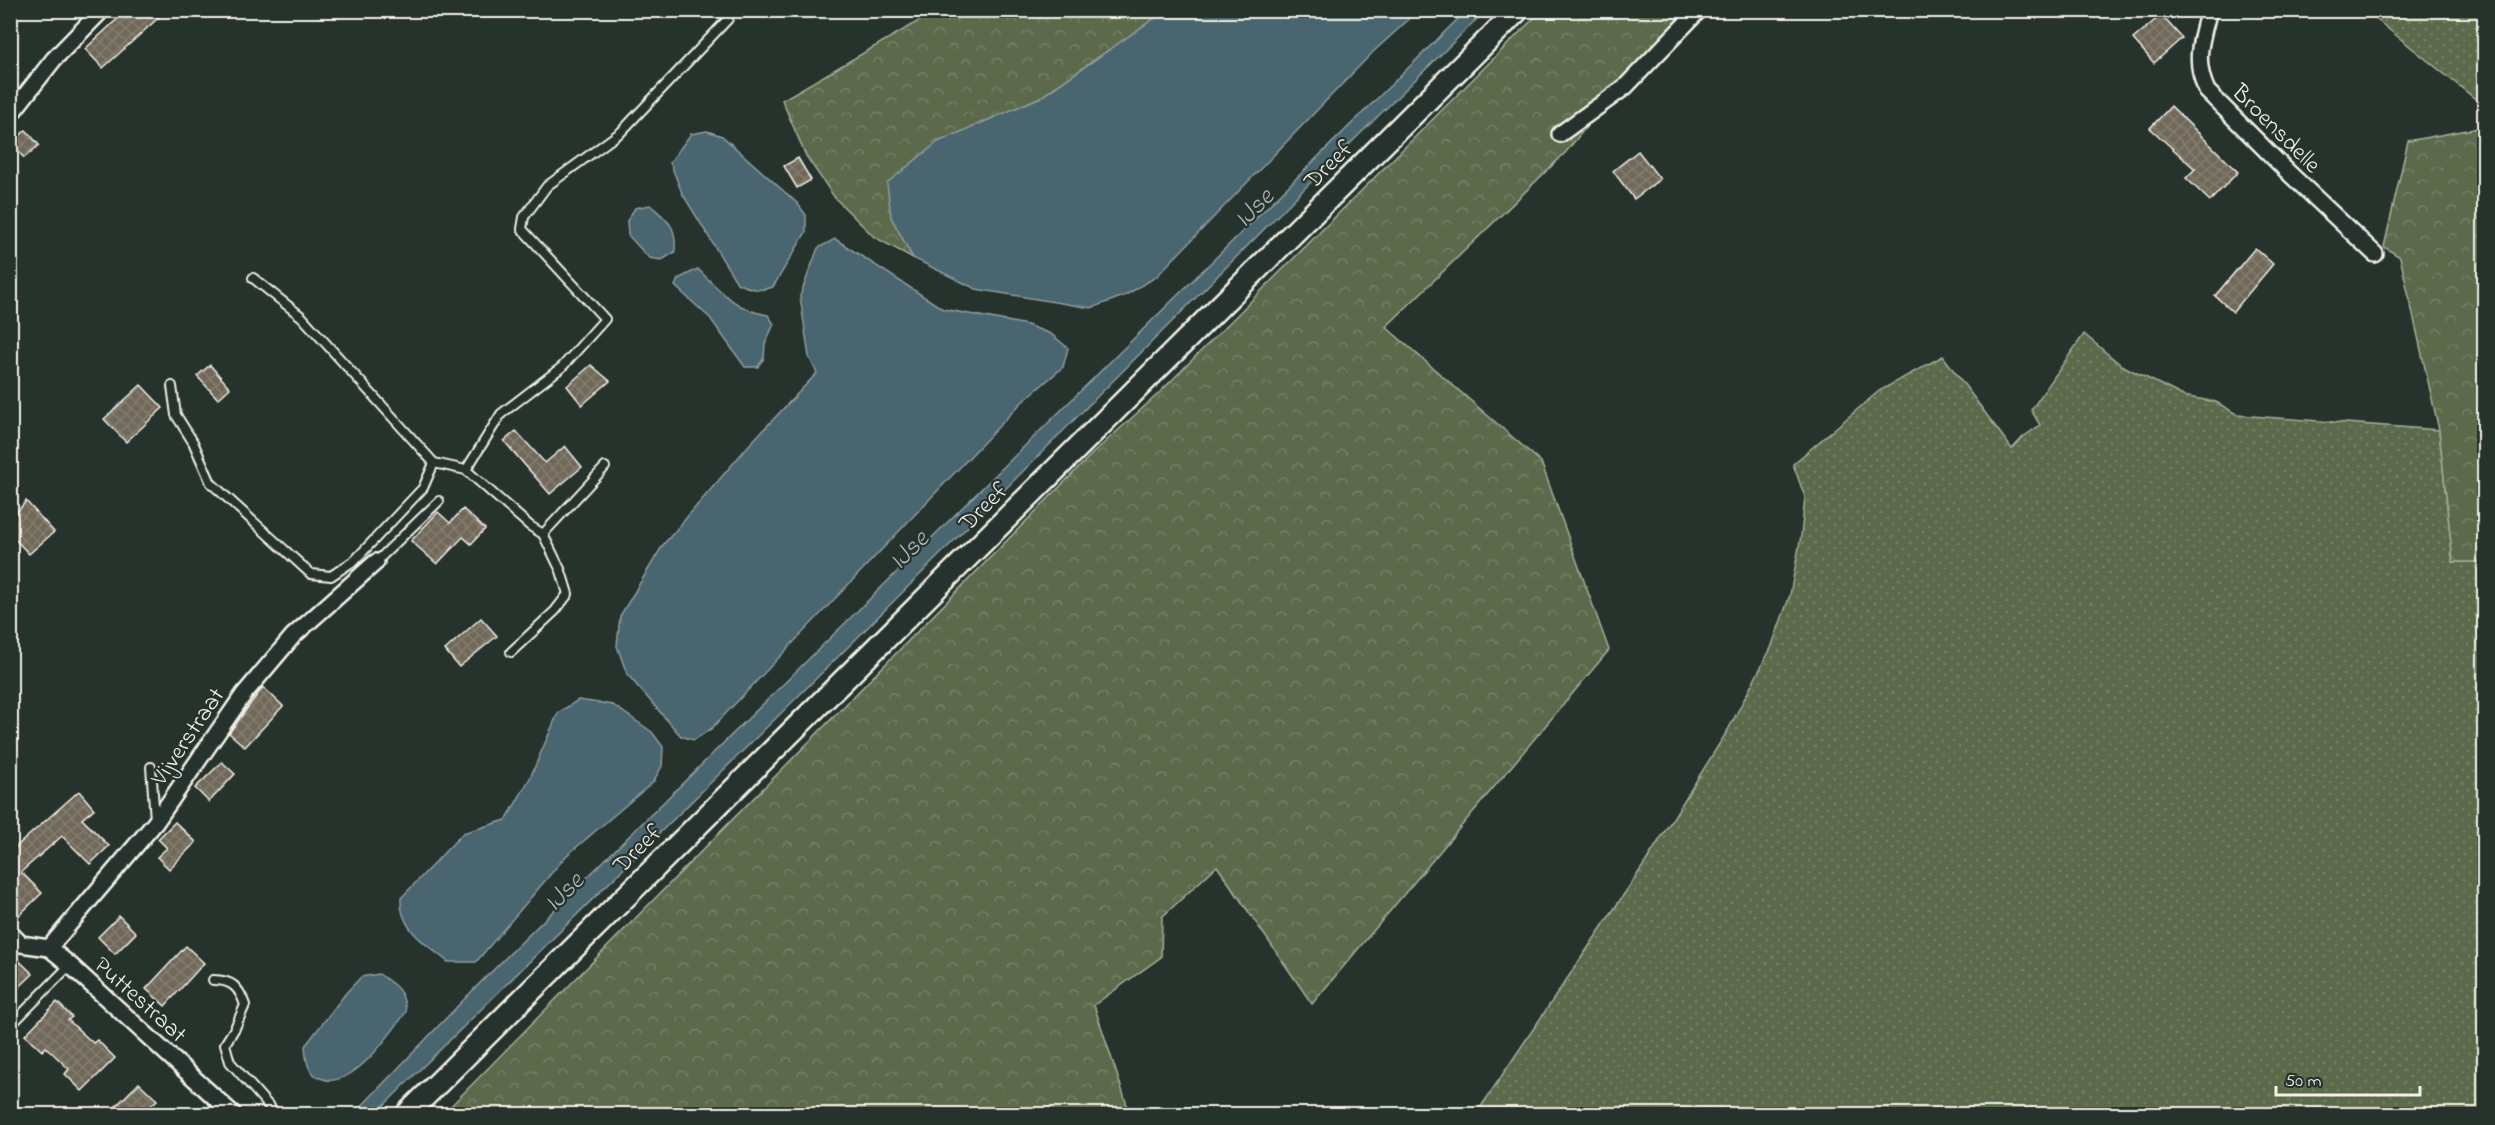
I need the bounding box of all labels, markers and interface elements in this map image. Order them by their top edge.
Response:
street label: Broensdelle [2222,76,2328,183]
street label: Dreef [1296,132,1363,199]
water label: IJse [1226,179,1285,238]
street label: Dreef [951,474,1018,541]
water label: IJse [881,521,940,580]
street label: Vijverstraat [143,681,235,794]
street label: Dreef [605,816,672,883]
water label: IJse [536,863,595,922]
street label: Puttestraat [85,949,194,1052]
scale bar [2276,1059,2420,1097]
text: 50 m [2285,1069,2322,1095]

